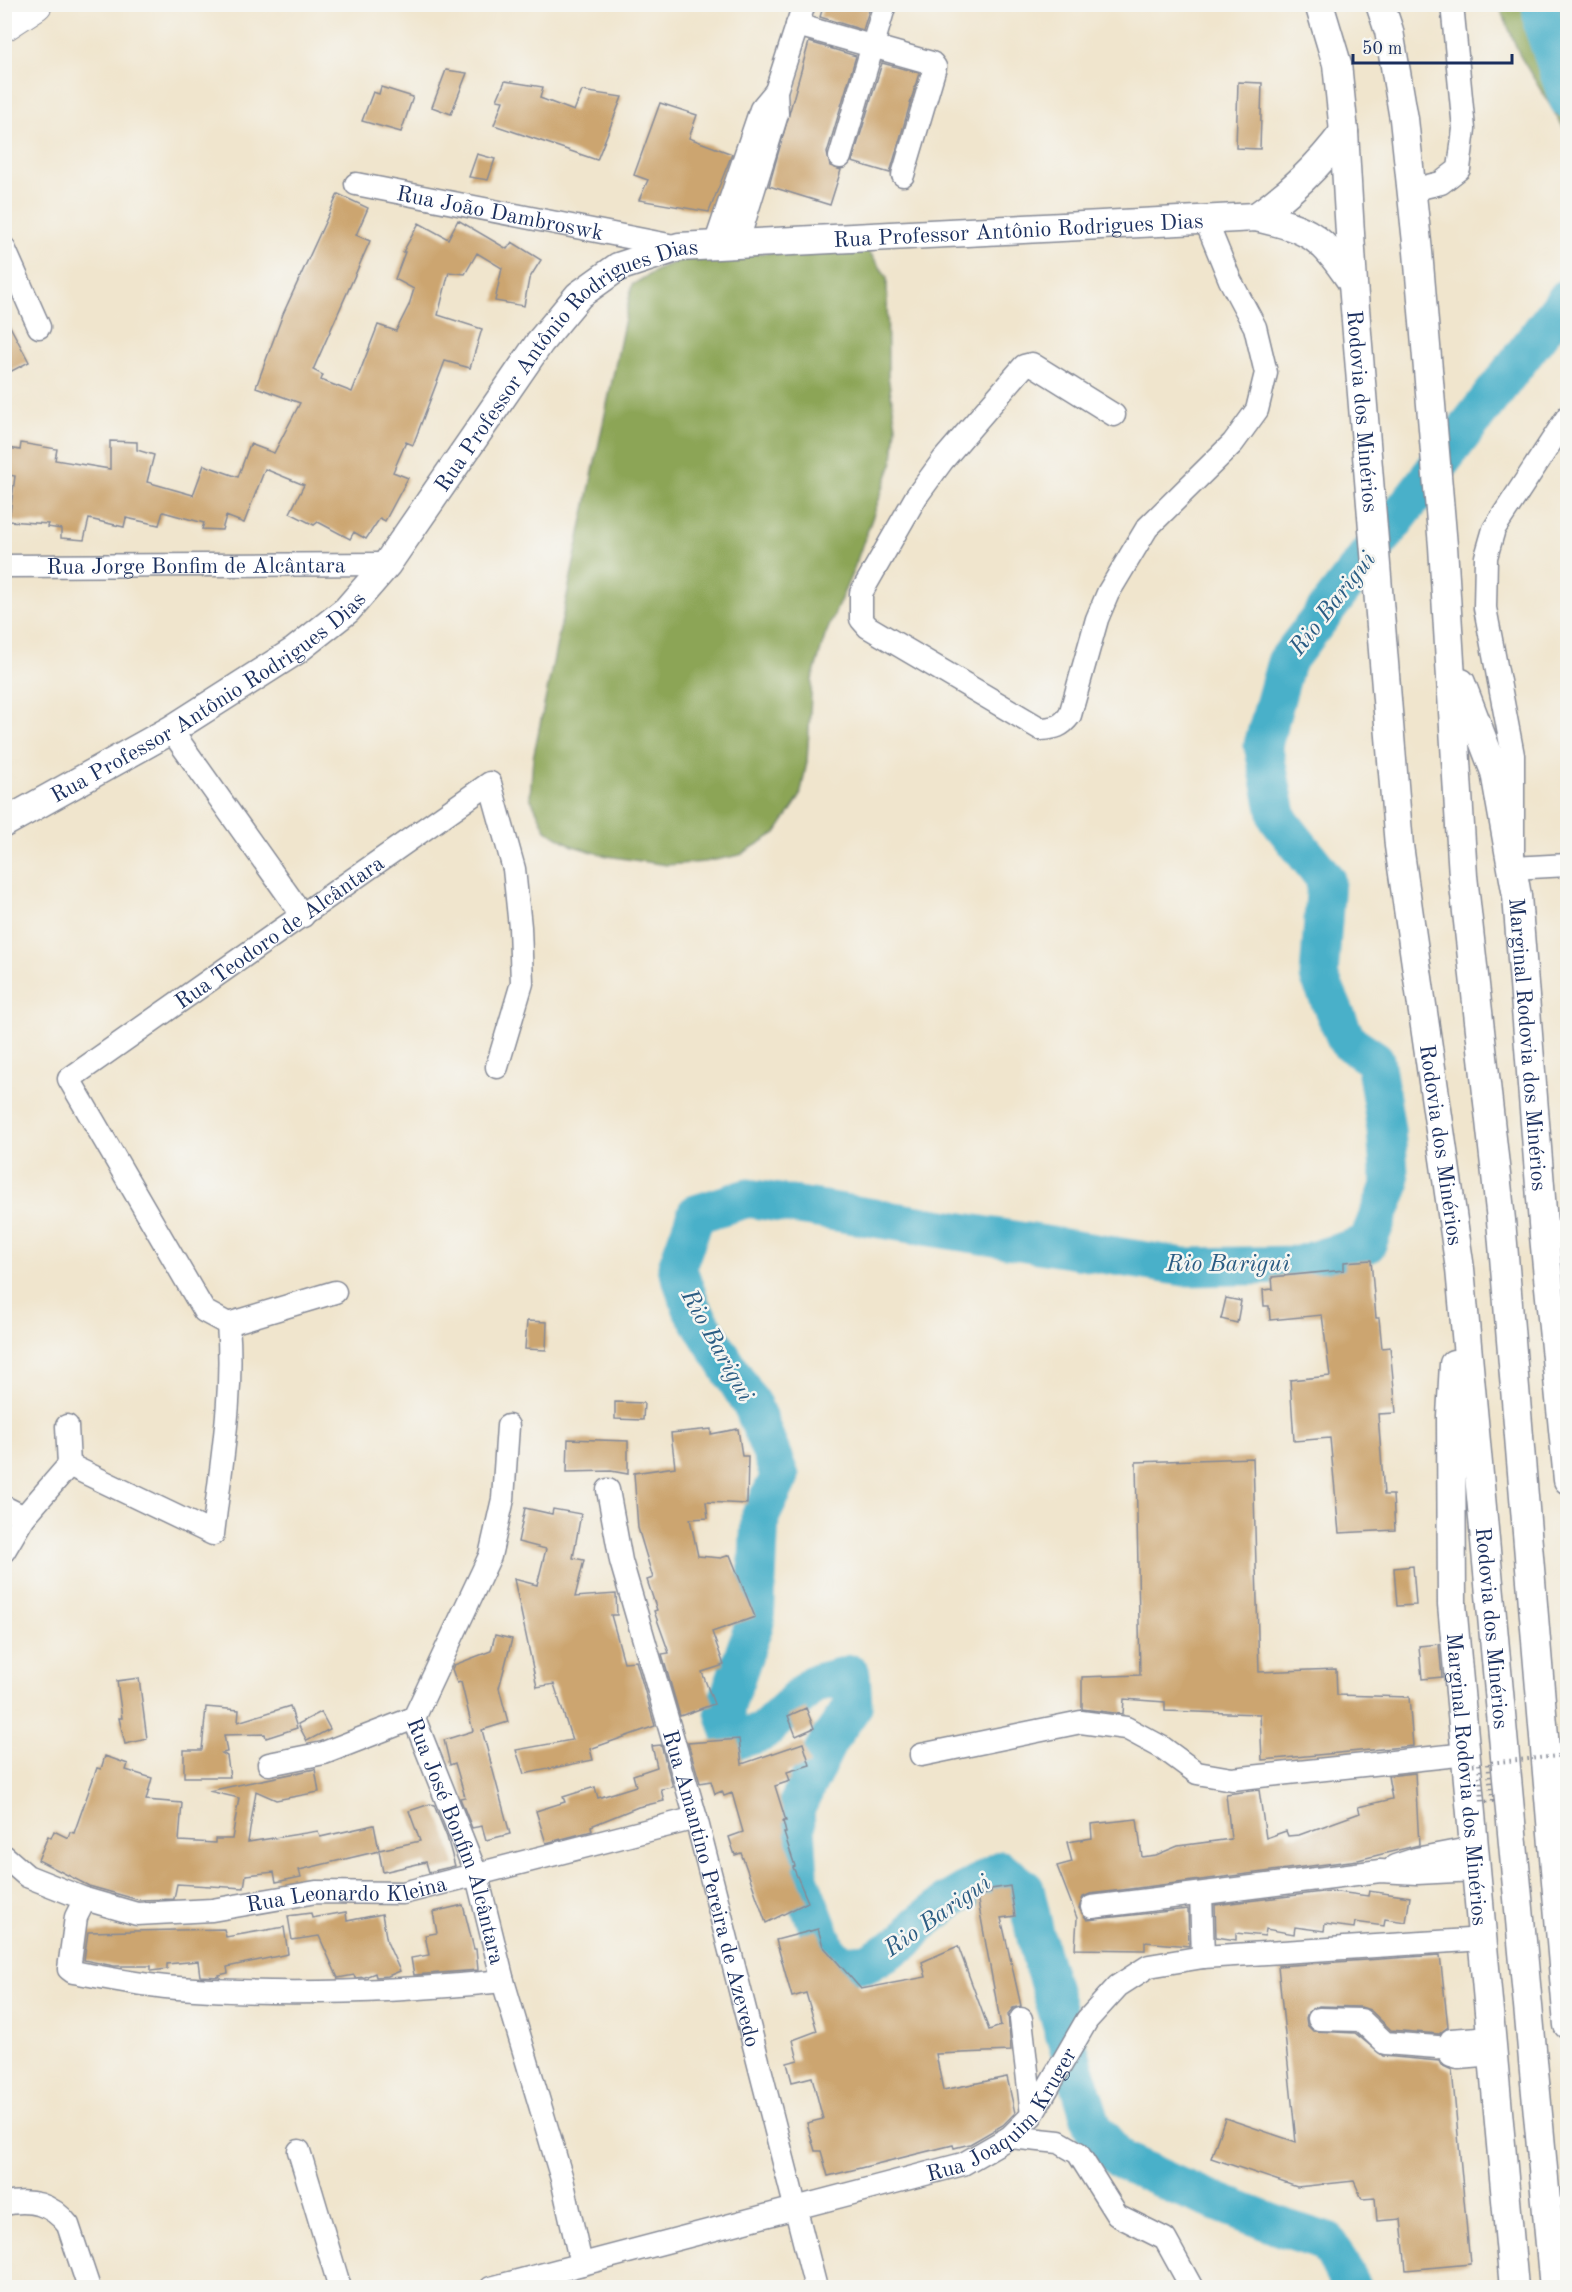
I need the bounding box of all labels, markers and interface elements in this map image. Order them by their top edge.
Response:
scale bar [1353,27,1512,65]
text: 50 m [1362,40,1402,58]
street label: Rua João Dambroswk [395,183,605,245]
street label: Rua Professor Antônio Rodrigues Dias [833,211,1204,252]
street label: Rua Professor Antônio Rodrigues Dias [431,237,699,496]
street label: Rodovia dos Minérios [1342,309,1381,513]
water label: Rio Barigui [1285,548,1381,661]
street label: Rua Jorge Bonfim de Alcântara [46,555,346,579]
street label: Rua Professor Antônio Rodrigues Dias [47,588,371,808]
street label: Rua Teodoro de Alcântara [172,852,389,1014]
street label: Marginal Rodovia dos Minérios [1504,897,1549,1192]
street label: Rodovia dos Minérios [1415,1043,1465,1247]
water label: Rio Barigui [1165,1253,1290,1277]
water label: Rio Barigui [675,1285,757,1406]
street label: Rodovia dos Minérios [1471,1526,1511,1730]
street label: Marginal Rodovia dos Minérios [1442,1632,1490,1927]
street label: Rua José Bonfim Alcântara [402,1715,507,1967]
street label: Rua Amantino Pereira de Azevedo [658,1728,763,2049]
water label: Rio Barigui [880,1871,996,1963]
street label: Rua Leonardo Kleina [245,1873,449,1917]
street label: Rua Joaquim Kruger [924,2045,1081,2186]

